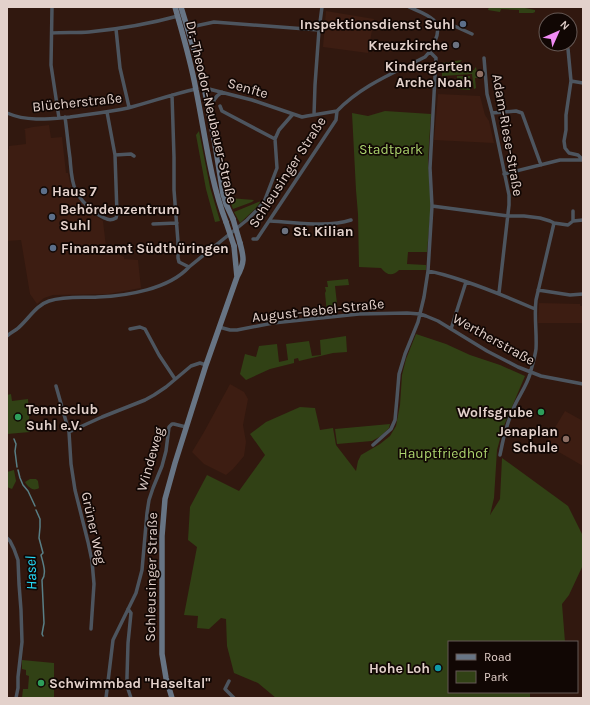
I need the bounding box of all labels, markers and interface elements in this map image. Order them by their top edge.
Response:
north arrow [538,12,578,52]
place label: Inspektionsdienst Suhl [300,16,455,33]
text: N [557,18,572,33]
street label: Dr.-Theodor-Neubauer-Straße [182,19,241,205]
marker: Inspektionsdienst Suhl [458,19,468,29]
place label: Kreuzkirche [368,37,448,54]
marker: Kreuzkirche [451,40,461,50]
place label: Kindergarten Arche Noah [385,58,472,91]
marker: Kindergarten Arche Noah [475,69,485,79]
street label: Adam-Riese-Straße [488,73,527,197]
street label: Senfte [226,75,270,102]
street label: Blücherstraße [31,89,123,116]
street label: Schleusinger Straße [245,113,330,231]
park label: Stadtpark [359,141,423,158]
place label: Haus 7 [52,183,97,200]
marker: Haus 7 [39,186,49,196]
place label: Behördenzentrum Suhl [60,201,180,234]
marker: Behördenzentrum Suhl [47,212,57,222]
place label: St. Kilian [293,223,354,240]
marker: St. Kilian [280,226,290,236]
place label: Finanzamt Südthüringen [61,240,229,257]
marker: Finanzamt Südthüringen [48,243,58,253]
street label: August-Bebel-Straße [251,295,385,326]
street label: Wertherstraße [450,310,538,369]
place label: Tennisclub Suhl e.V. [26,401,98,434]
place label: Wolfsgrube [457,404,533,421]
marker: Wolfsgrube [536,407,546,417]
marker: Tennisclub Suhl e.V. [13,412,23,422]
place label: Jenaplan Schule [498,423,558,456]
street label: Windeweg [133,425,168,493]
marker: Jenaplan Schule [561,434,571,444]
park label: Hauptfriedhof [398,445,488,462]
street label: Grüner Weg [78,490,110,566]
street label: Schleusinger Straße [142,512,161,642]
water label: Hasel [21,555,41,591]
legend [448,641,578,693]
text: Road [484,650,512,664]
place label: Hohe Loh [369,660,430,677]
marker: Hohe Loh [433,663,443,673]
text: Park [484,670,509,684]
place label: Schwimmbad "Haseltal" [49,675,211,692]
marker: Schwimmbad "Haseltal" [36,678,46,688]

